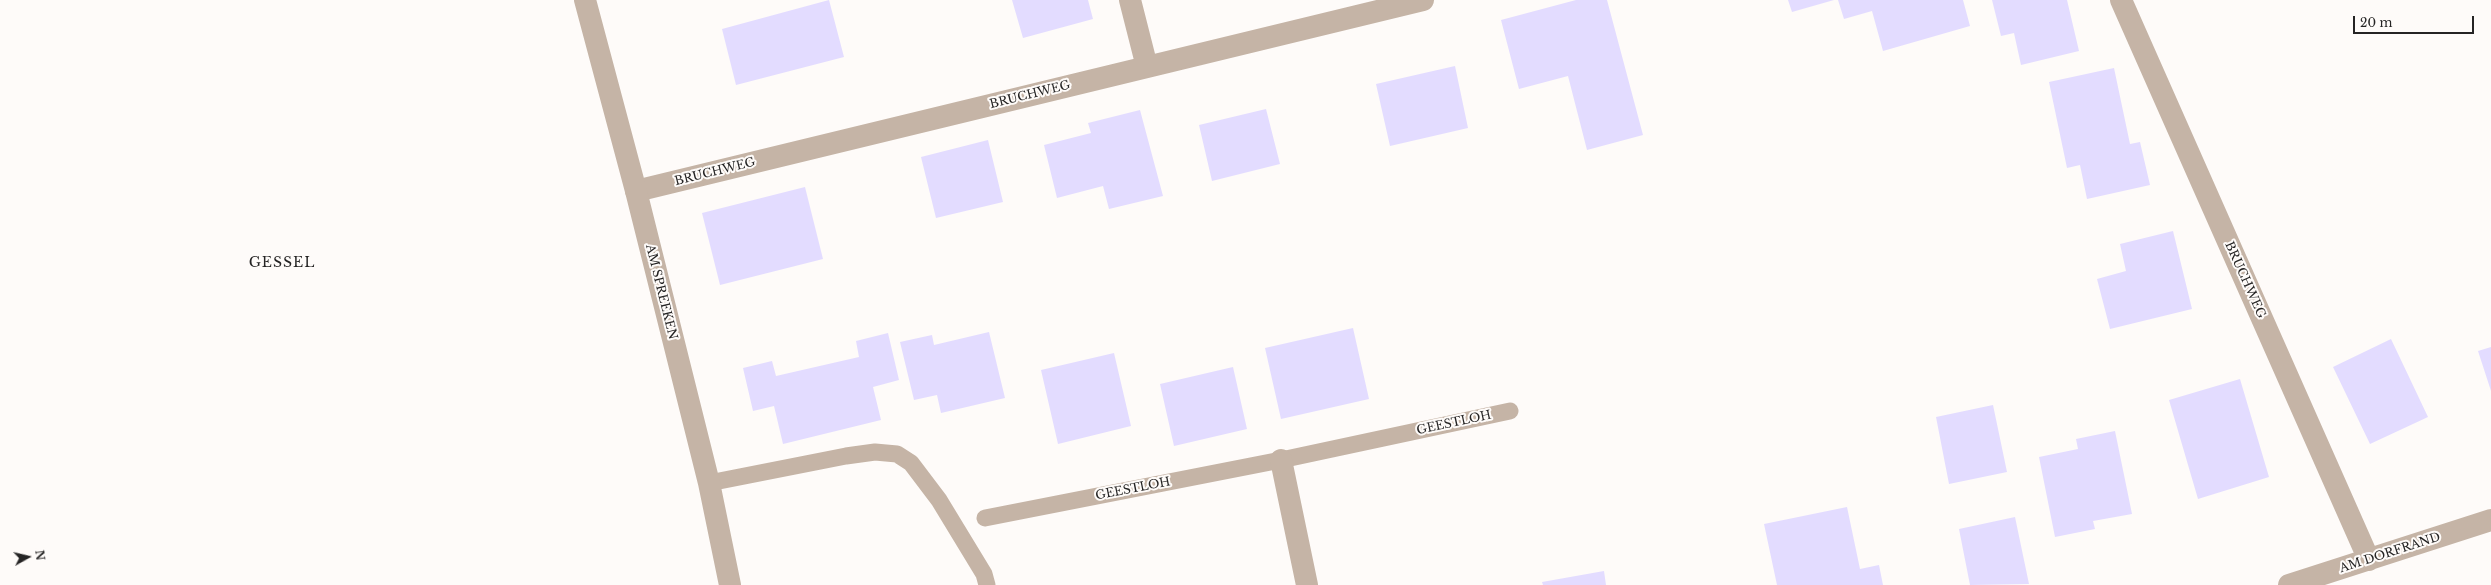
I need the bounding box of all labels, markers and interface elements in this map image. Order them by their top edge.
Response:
scale bar [2355,8,2476,34]
text: 20 m [2360,15,2392,30]
street label: BRUCHWEG [988,78,1072,112]
street label: BRUCHWEG [673,155,757,189]
street label: BRUCHWEG [2222,239,2268,321]
street label: AM SPREEKEN [642,243,680,341]
district label: GESSEL [249,255,315,271]
street label: GEESTLOH [1415,408,1493,438]
street label: GEESTLOH [1094,475,1172,503]
street label: AM DORFRAND [2338,530,2442,576]
north arrow [8,537,48,577]
text: N [32,549,48,561]

